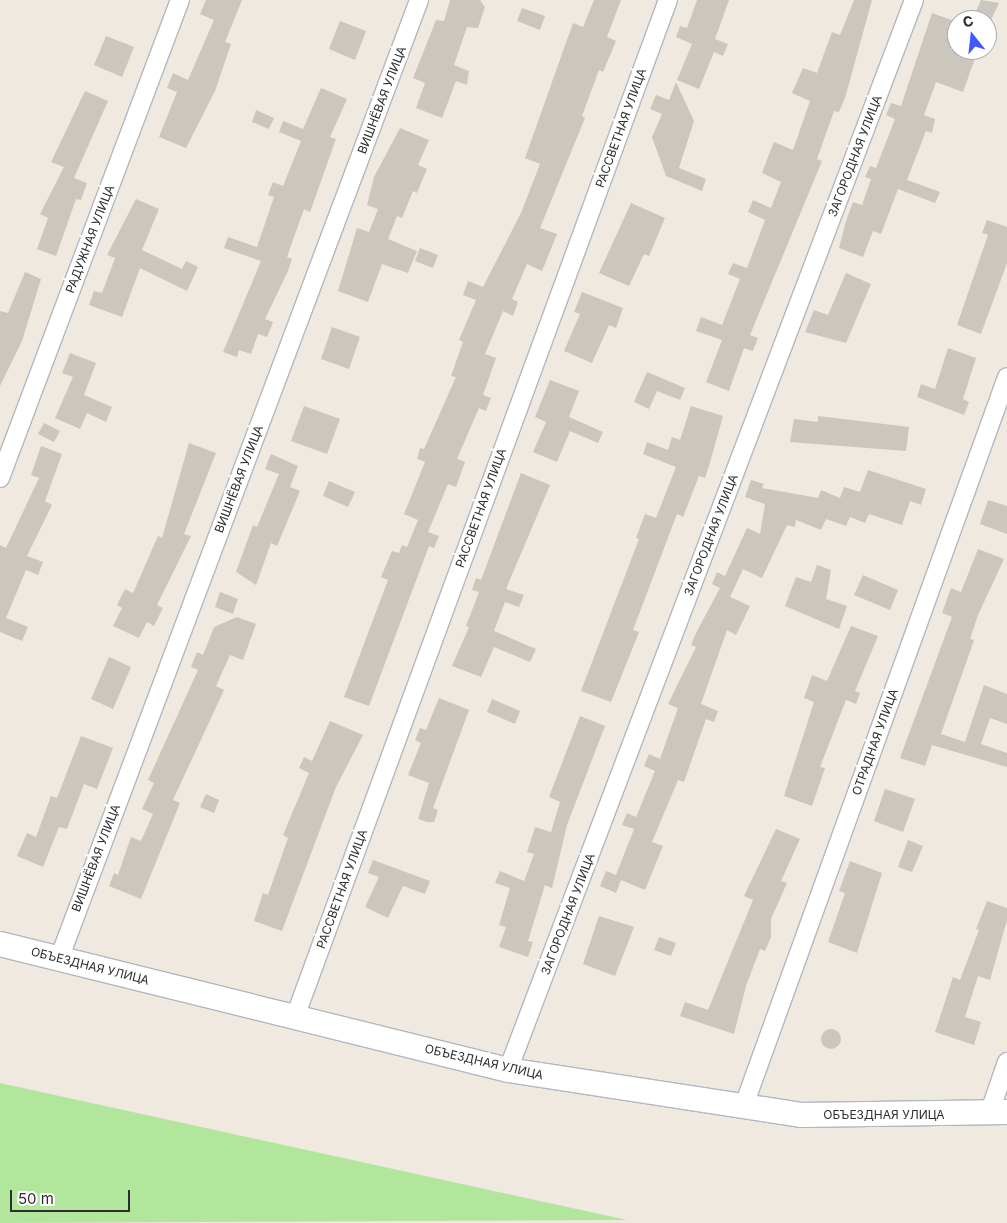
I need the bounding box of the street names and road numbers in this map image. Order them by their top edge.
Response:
street label: ВИШНЁВАЯ УЛИЦА [355,44,409,156]
street label: РАССВЕТНАЯ УЛИЦА [593,66,649,190]
street label: ЗАГОРОДНАЯ УЛИЦА [825,93,885,219]
street label: РАДУЖНАЯ УЛИЦА [63,183,117,295]
street label: ВИШНЁВАЯ УЛИЦА [212,423,266,535]
street label: РАССВЕТНАЯ УЛИЦА [453,446,509,570]
street label: ЗАГОРОДНАЯ УЛИЦА [681,472,741,598]
street label: ОТРАДНАЯ УЛИЦА [849,687,901,797]
street label: ВИШНЁВАЯ УЛИЦА [69,802,123,914]
street label: РАССВЕТНАЯ УЛИЦА [314,827,370,951]
street label: ЗАГОРОДНАЯ УЛИЦА [538,851,598,977]
street label: ОБЪЕЗДНАЯ УЛИЦА [29,944,151,988]
street label: ОБЪЕЗДНАЯ УЛИЦА [423,1041,545,1083]
street label: ОБЪЕЗДНАЯ УЛИЦА [823,1108,945,1122]

